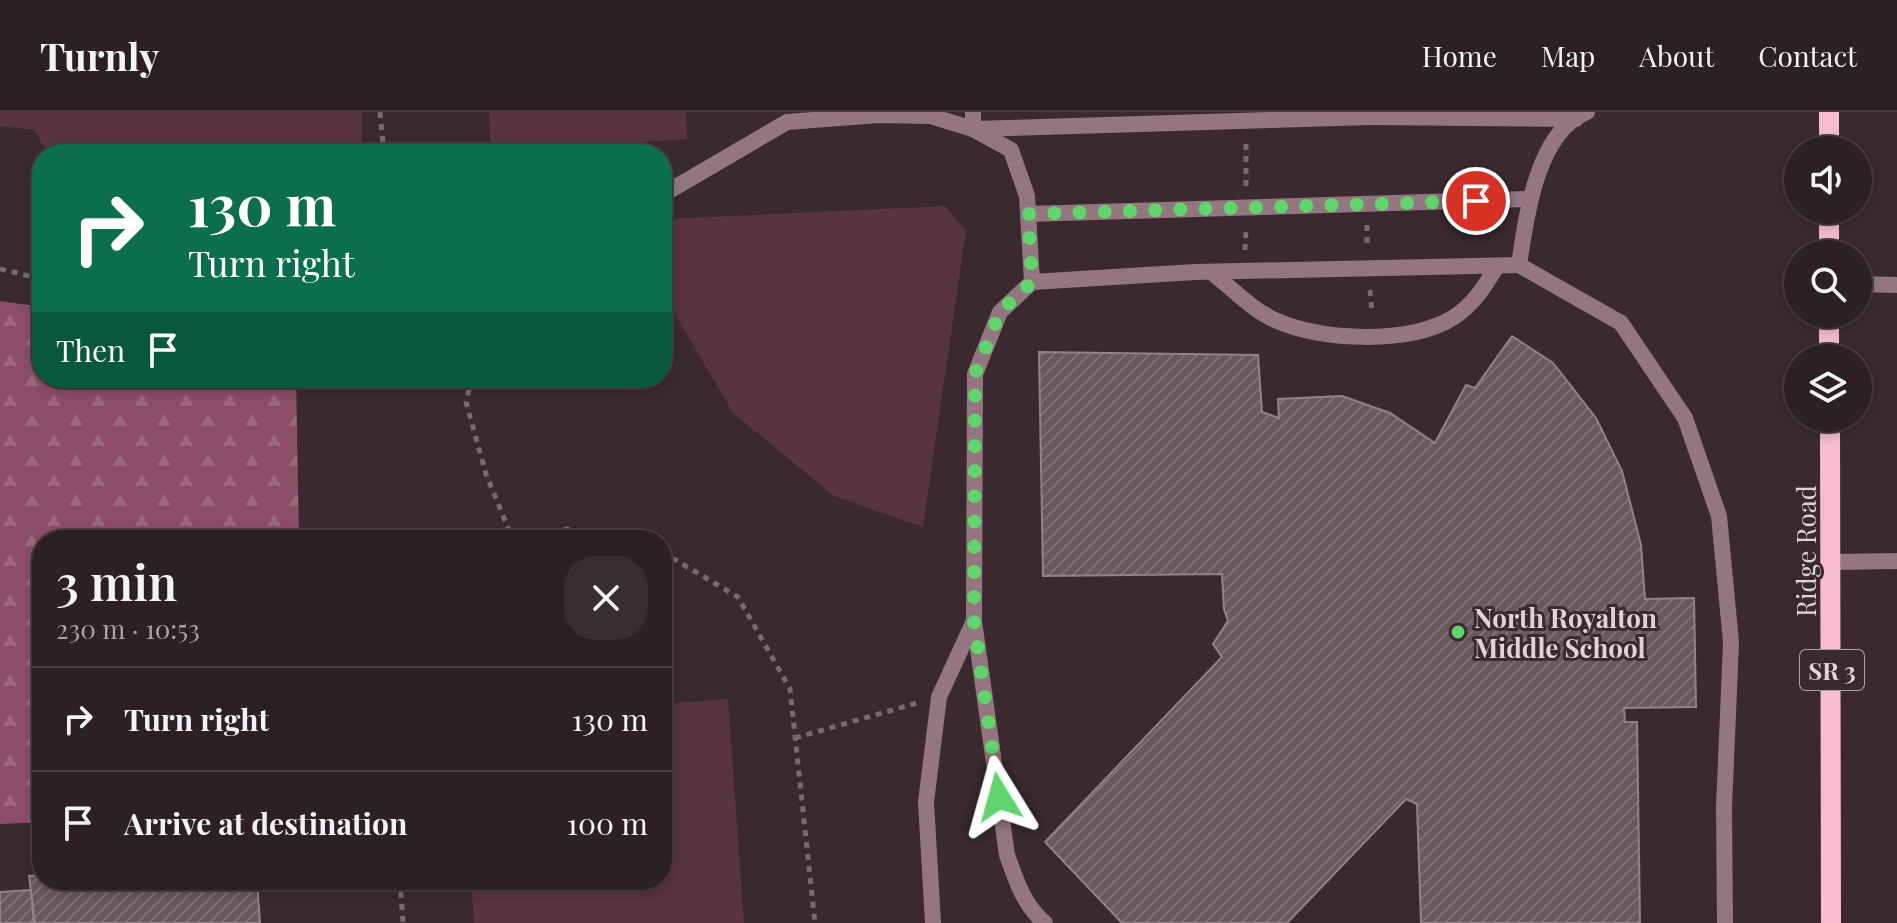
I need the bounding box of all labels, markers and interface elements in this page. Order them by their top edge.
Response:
text: Turnly [40,30,159,81]
text: Home [1422,37,1497,74]
text: Map [1541,37,1595,74]
text: About [1639,37,1714,74]
text: Contact [1758,37,1857,74]
map controls [1784,136,1872,432]
button: sound [1784,136,1872,224]
text: 130 m [188,166,336,241]
pin [1442,167,1510,235]
icon: right [56,176,160,280]
icon: arrive [1454,179,1498,223]
text: Turn right [188,238,355,286]
button: search [1784,240,1872,328]
icon: arrive [141,328,185,372]
text: Then [56,330,125,370]
button: layers [1784,344,1872,432]
street label: Ridge Road [1788,485,1823,617]
text: 3 min [56,549,177,613]
button: close [564,556,648,640]
place label: North Royalton Middle School [1474,600,1657,665]
text: 230 m · 10:53 [56,611,200,646]
marker: North Royalton Middle School [1449,623,1467,641]
road number: SR 3 [1800,650,1864,690]
icon: right [56,697,100,741]
text: Turn right [124,699,269,739]
text: 130 m [572,699,648,739]
position arrow [957,755,1041,839]
icon: arrive [56,801,100,845]
text: Arrive at destination [124,803,407,843]
text: 100 m [567,803,648,843]

